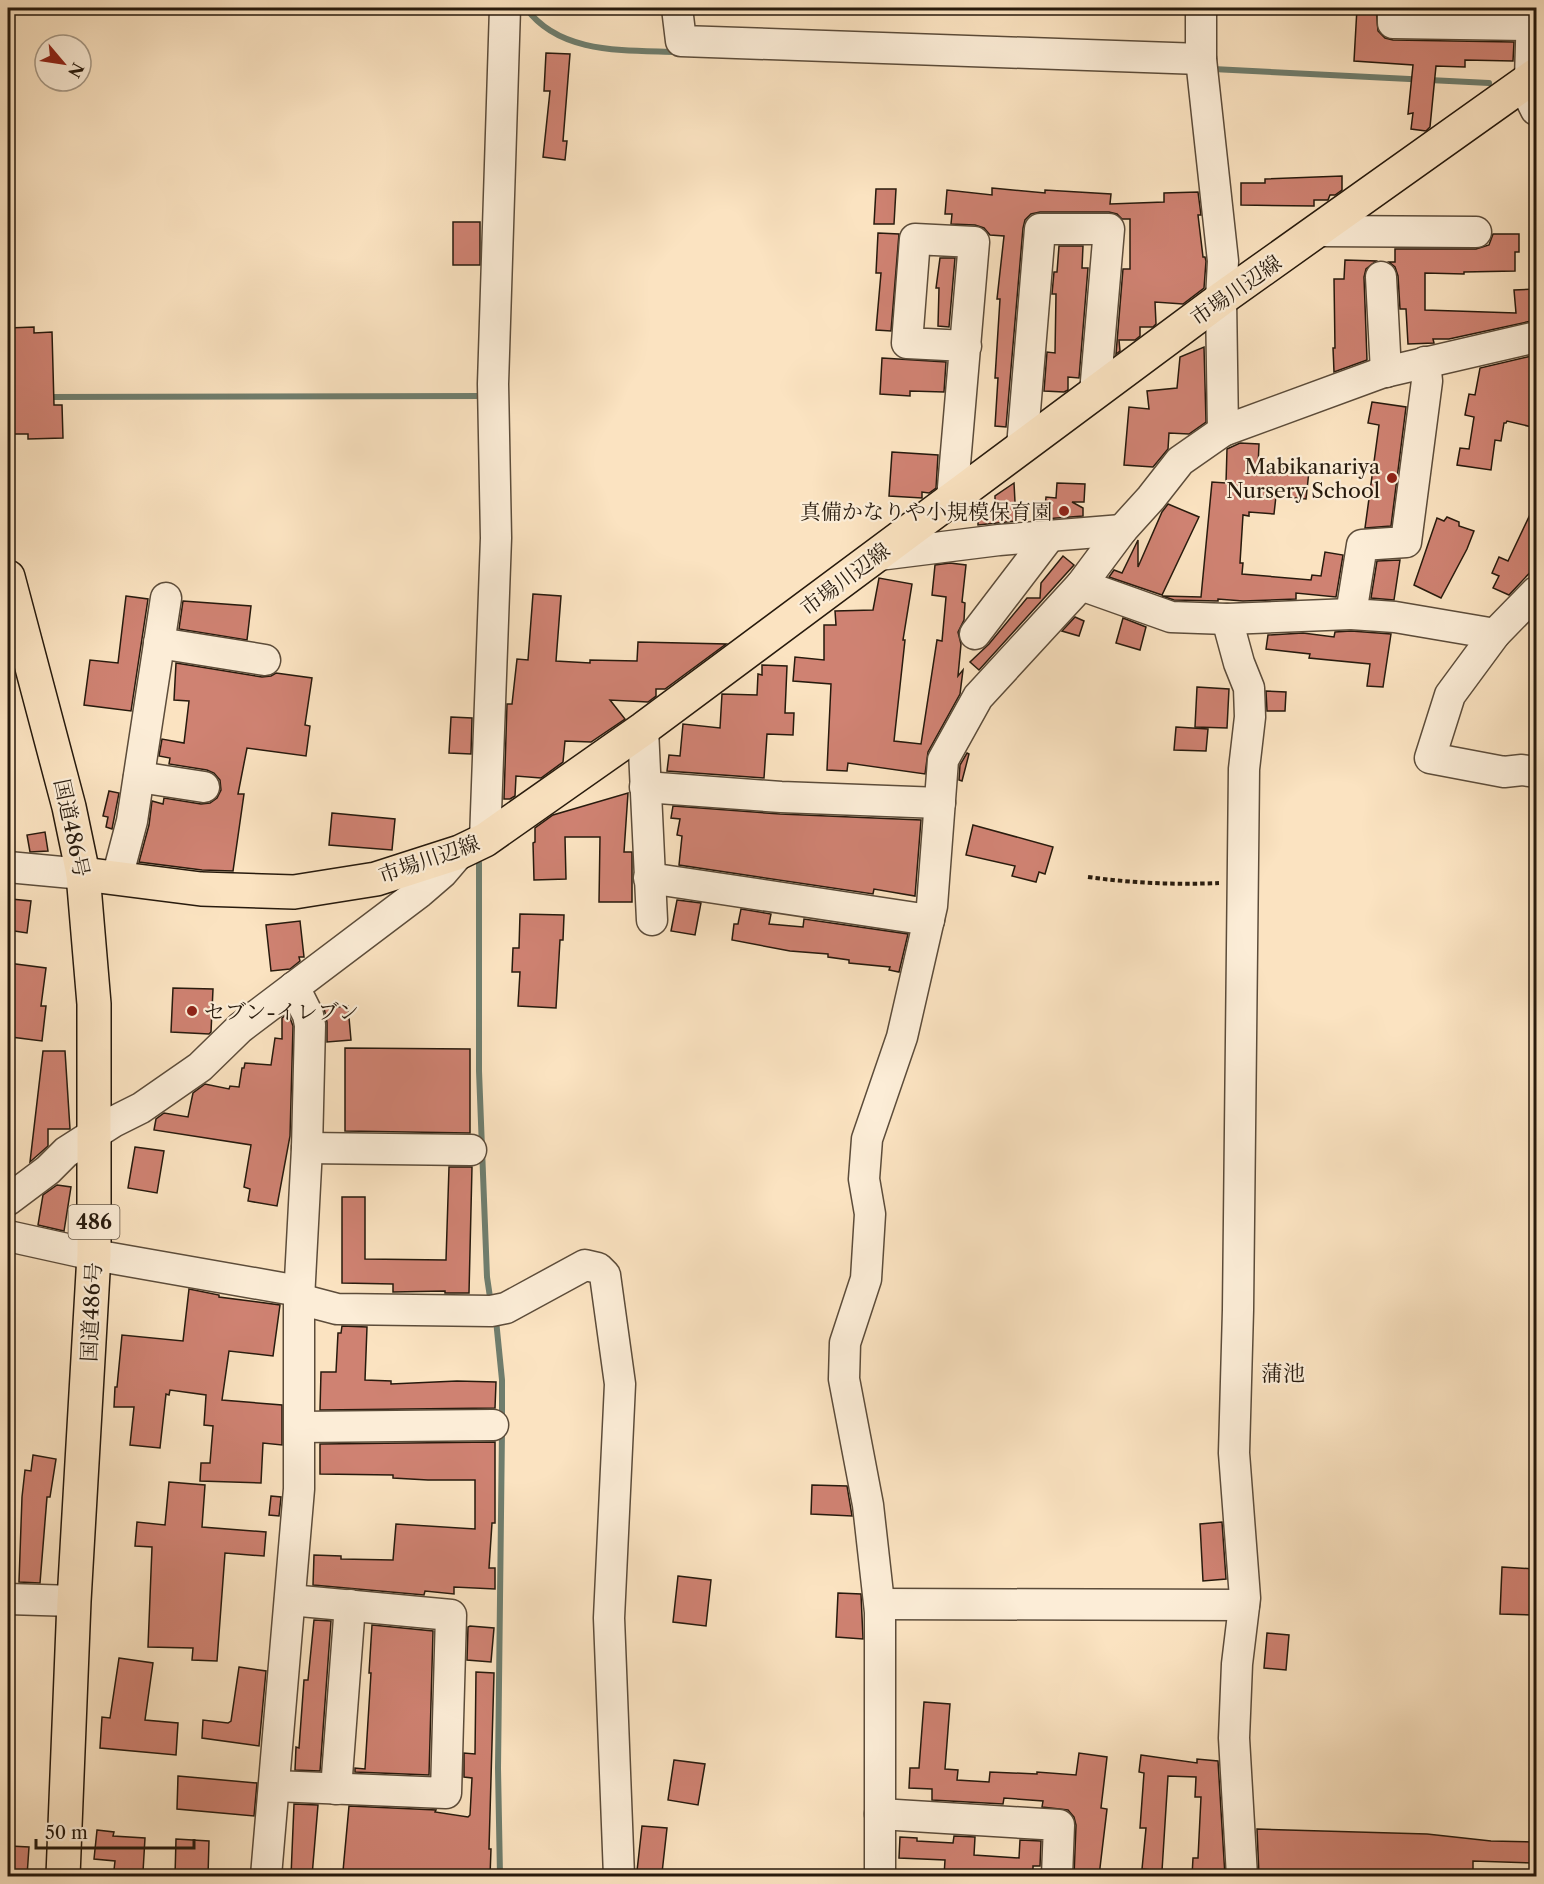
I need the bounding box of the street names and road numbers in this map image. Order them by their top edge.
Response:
street label: 市場川辺線 [1186,250,1286,330]
street label: 市場川辺線 [796,537,894,621]
street label: 国道486号 [49,777,95,879]
street label: 市場川辺線 [375,830,483,888]
road number: 486 [68,1205,119,1239]
street label: 国道486号 [76,1261,106,1363]

